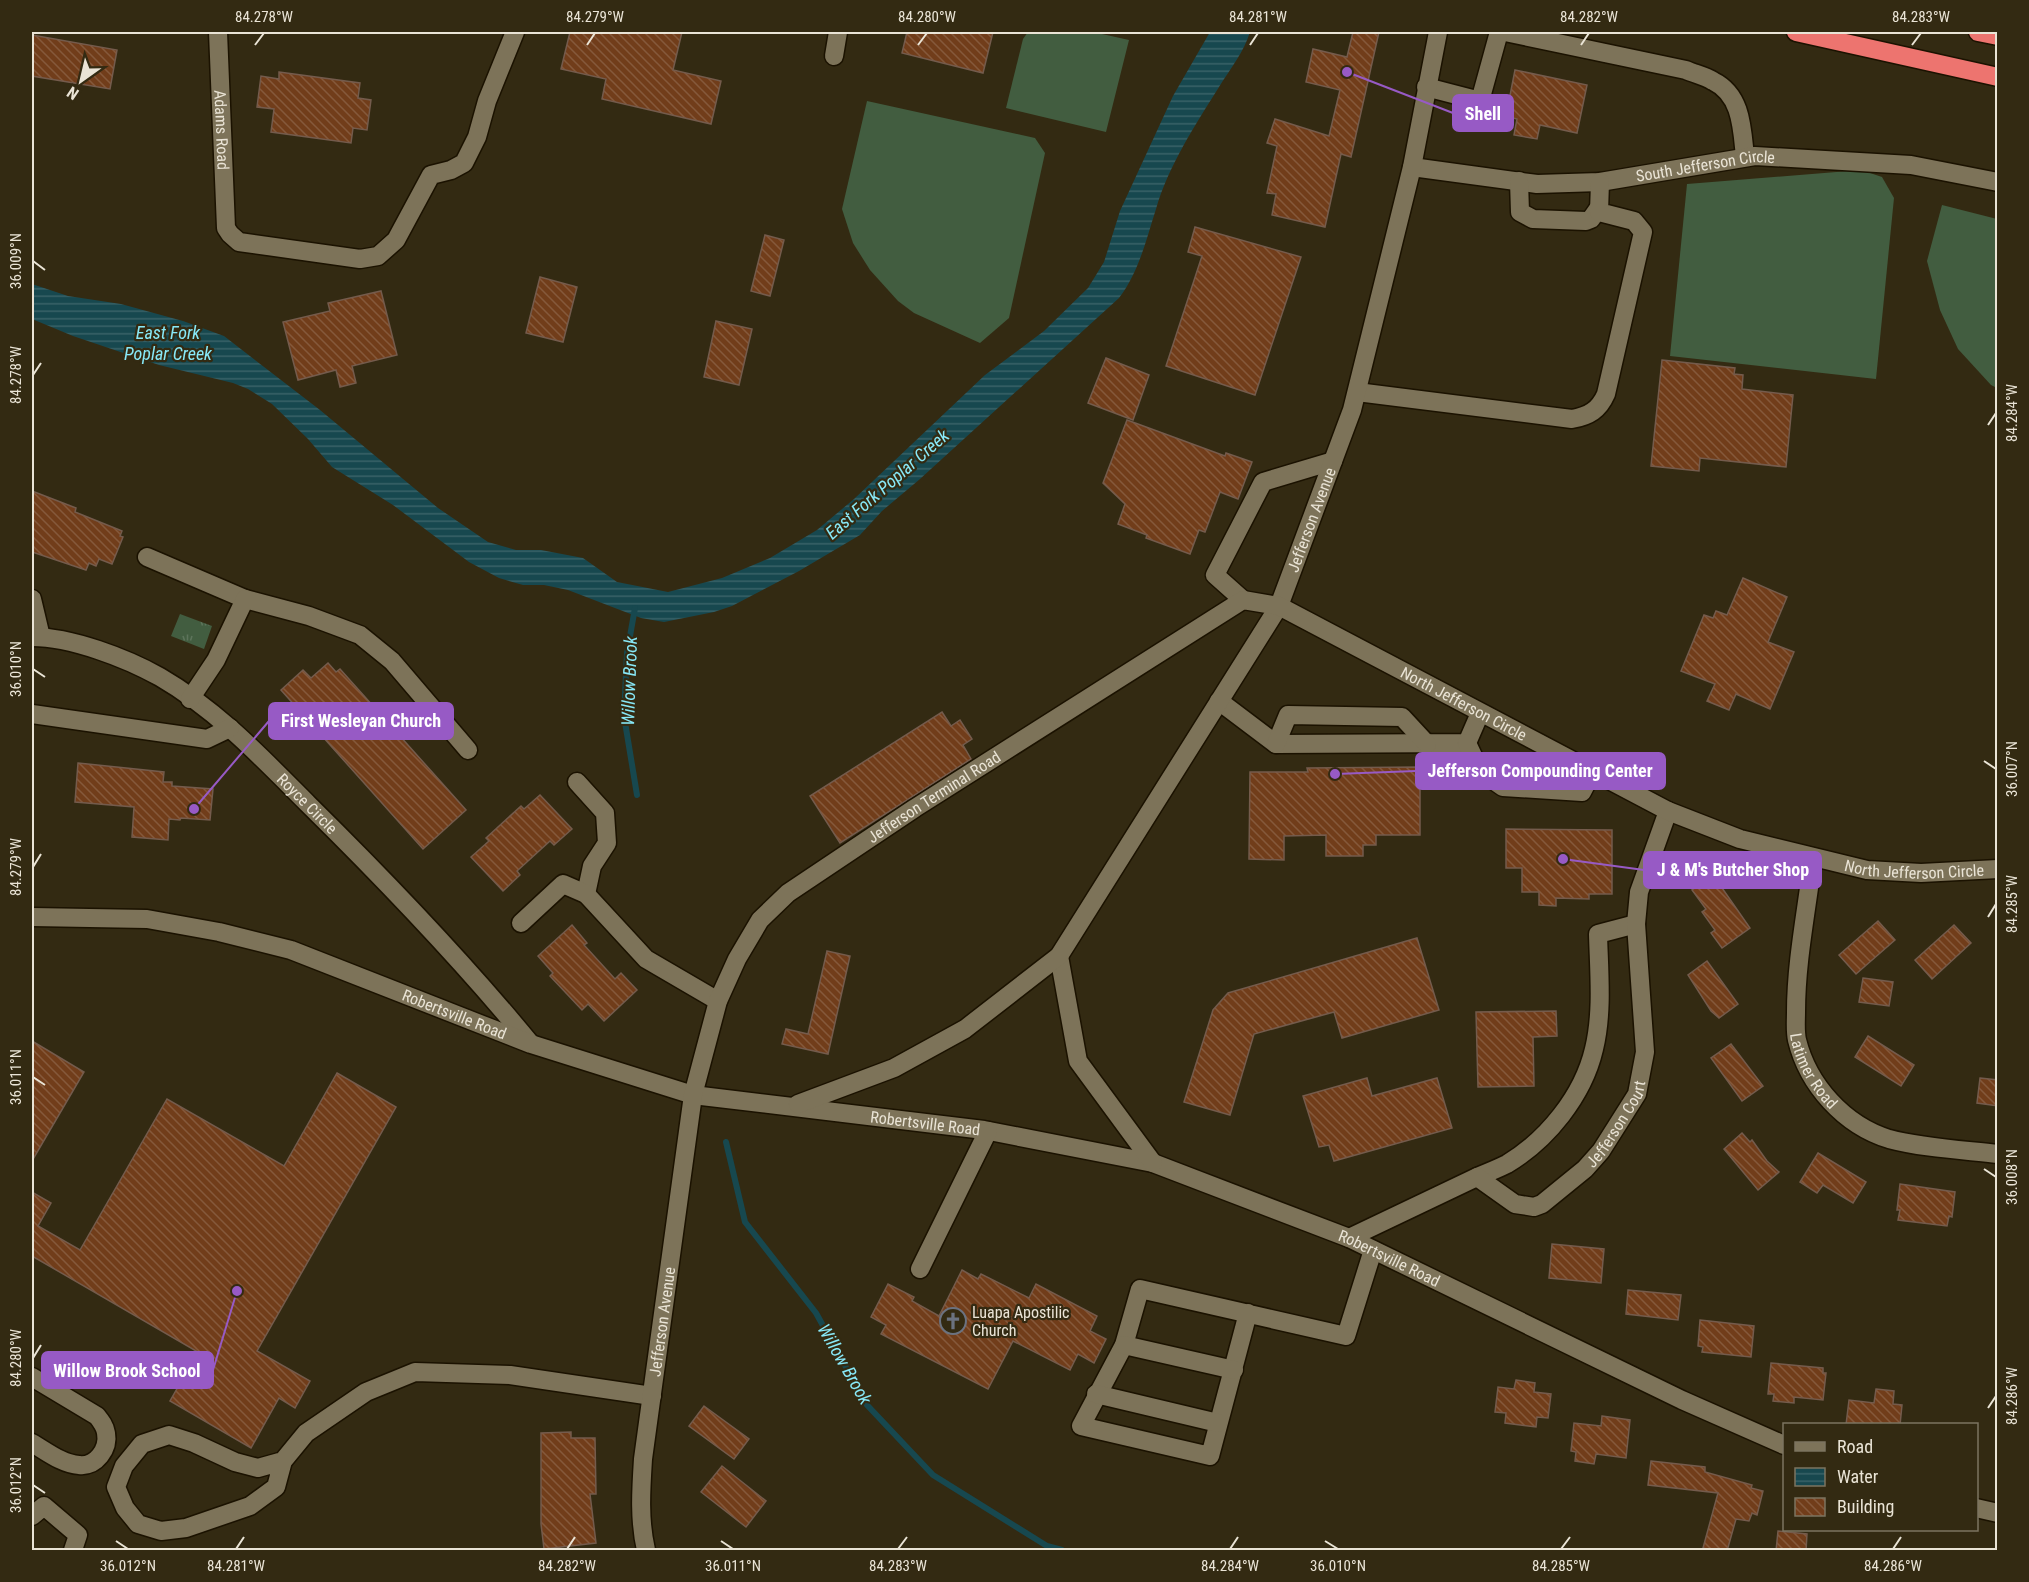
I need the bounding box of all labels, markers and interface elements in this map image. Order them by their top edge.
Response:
text: 84.278°W [235,8,294,26]
text: 84.279°W [566,8,625,26]
text: 84.280°W [898,8,957,26]
text: 84.281°W [1229,8,1288,26]
text: 84.282°W [1560,8,1619,26]
text: 84.283°W [1892,8,1951,26]
north arrow [51,51,111,111]
text: N [64,82,82,104]
street label: Adams Road [211,90,233,170]
callout: Shell [1453,95,1513,131]
text: Shell [1465,103,1501,124]
street label: South Jefferson Circle [1634,146,1775,185]
text: 36.009°N [7,233,25,289]
water label: East Fork Poplar Creek [124,322,213,364]
text: 84.278°W [7,345,25,404]
text: 84.284°W [2003,383,2021,442]
water label: East Fork Poplar Creek [821,424,954,543]
street label: Jefferson Avenue [1283,465,1339,575]
water label: Willow Brook [617,635,641,726]
text: 36.010°N [7,641,25,697]
street label: North Jefferson Circle [1398,662,1530,744]
callout: First Wesleyan Church [269,703,453,739]
text: First Wesleyan Church [281,710,441,731]
text: 36.007°N [2003,741,2021,797]
street label: Jefferson Terminal Road [864,747,1004,847]
callout: Jefferson Compounding Center [1416,753,1665,789]
text: Jefferson Compounding Center [1427,760,1653,781]
street label: Royce Circle [273,769,342,837]
text: 84.279°W [7,837,25,896]
callout: J & M's Butcher Shop [1644,852,1821,888]
street label: North Jefferson Circle [1843,855,1984,883]
text: J & M's Butcher Shop [1657,859,1809,880]
text: 84.285°W [2003,874,2021,933]
street label: Robertsville Road [400,985,509,1043]
street label: Latimer Road [1786,1032,1842,1112]
text: 36.011°N [7,1049,25,1105]
street label: Jefferson Court [1582,1079,1649,1171]
street label: Robertsville Road [869,1107,981,1139]
text: 36.008°N [2003,1149,2021,1205]
street label: Robertsville Road [1336,1225,1443,1290]
street label: Jefferson Avenue [645,1266,679,1378]
place label: Luapa Apostilic Church [972,1303,1069,1340]
church icon: Luapa Apostilic Church [938,1306,968,1336]
water label: Willow Brook [814,1320,877,1409]
text: 84.280°W [7,1328,25,1387]
callout: Willow Brook School [42,1352,213,1388]
text: Willow Brook School [53,1360,201,1381]
text: 84.286°W [2003,1366,2021,1425]
legend [1783,1423,1978,1531]
text: Road [1837,1436,1873,1457]
text: 36.012°N [7,1457,25,1513]
text: Water [1837,1466,1879,1487]
text: Building [1837,1496,1894,1517]
text: 36.012°N [100,1557,156,1575]
text: 84.281°W [207,1557,266,1575]
text: 84.282°W [538,1557,597,1575]
text: 36.011°N [705,1557,761,1575]
text: 84.283°W [869,1557,928,1575]
text: 84.284°W [1201,1557,1260,1575]
text: 36.010°N [1310,1557,1366,1575]
text: 84.285°W [1532,1557,1591,1575]
text: 84.286°W [1864,1557,1923,1575]

